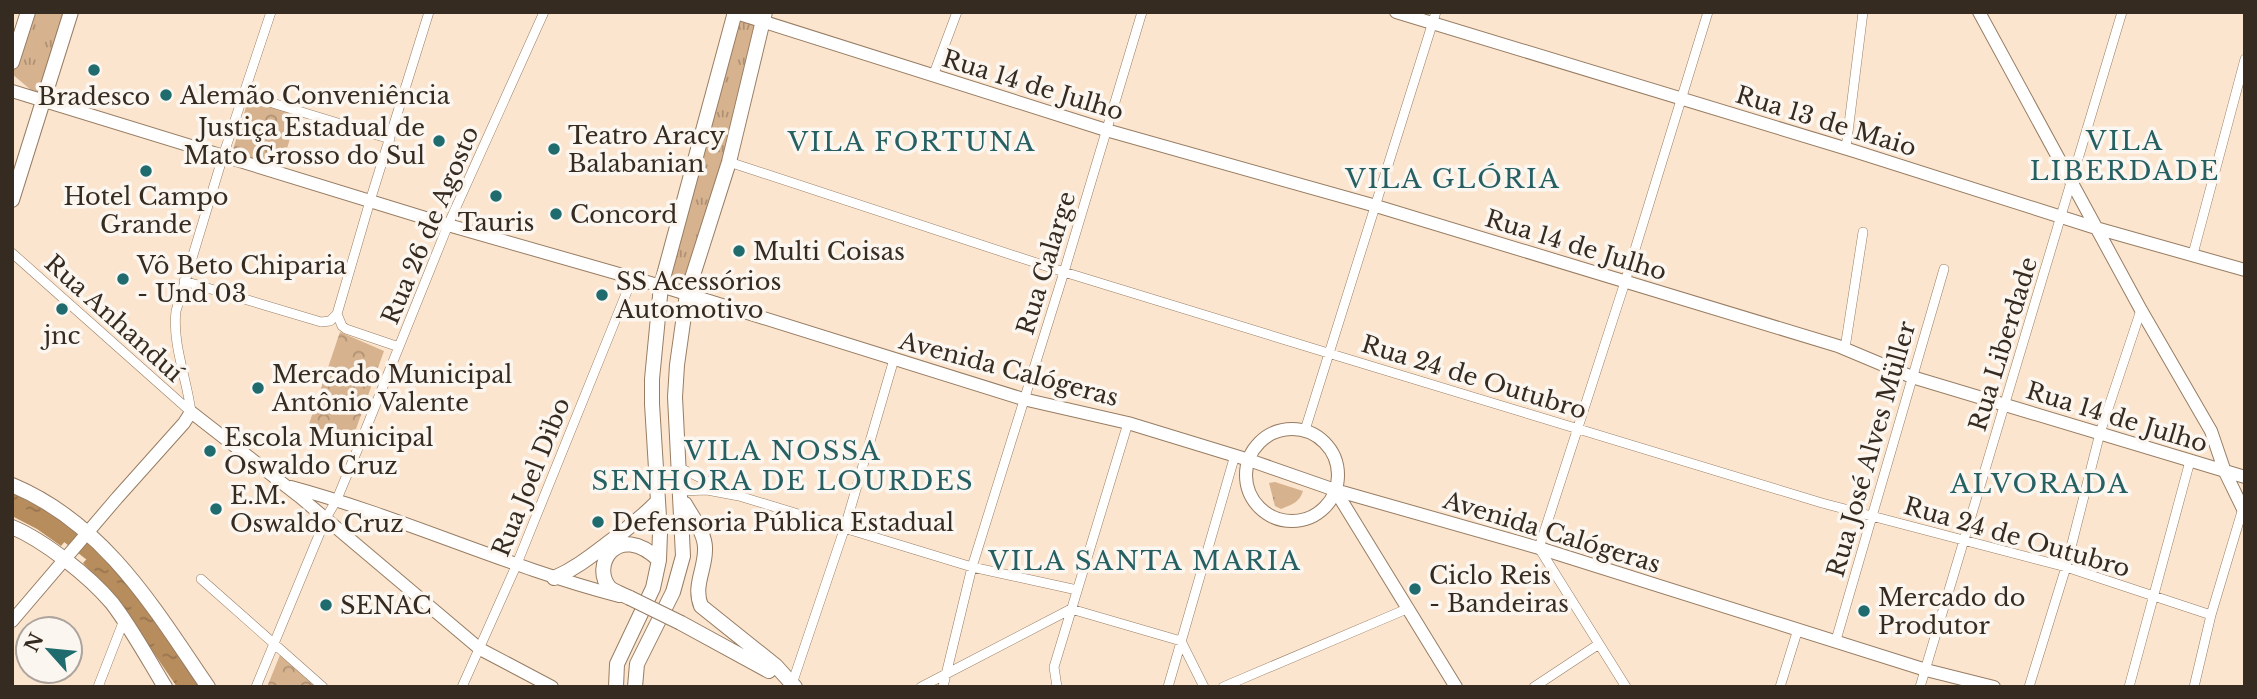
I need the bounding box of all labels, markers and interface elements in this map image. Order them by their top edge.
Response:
street label: Rua 14 de Julho [939,44,1127,126]
marker: Bradesco [86,62,102,78]
street label: Rua 13 de Maio [1732,80,1920,162]
place label: Alemão Conveniência [179,81,451,110]
place label: Bradesco [38,82,150,111]
marker: Alemão Conveniência [158,87,174,103]
place label: Justiça Estadual de Mato Grosso do Sul [184,113,425,170]
place label: Teatro Aracy Balabanian [568,121,726,178]
street label: Rua 26 de Agosto [375,122,485,328]
district label: VILA LIBERDADE [2030,125,2220,187]
district label: VILA FORTUNA [787,126,1036,158]
marker: Justiça Estadual de Mato Grosso do Sul [431,133,447,149]
marker: Teatro Aracy Balabanian [546,141,562,157]
marker: Hotel Campo Grande [138,163,154,179]
district label: VILA GLÓRIA [1344,163,1561,195]
place label: Hotel Campo Grande [63,182,229,239]
marker: Tauris [488,188,504,204]
street label: Rua Calarge [1010,188,1082,338]
place label: Concord [570,200,677,229]
street label: Rua 14 de Julho [1482,204,1670,286]
marker: Concord [548,206,564,222]
place label: Tauris [458,208,534,237]
place label: Multi Coisas [753,237,905,266]
marker: Multi Coisas [731,243,747,259]
street label: Rua Anhanduí [39,248,190,388]
place label: Vô Beto Chiparia - Und 03 [136,251,347,308]
street label: Rua Liberdade [1963,253,2043,435]
place label: SS Acessórios Automotivo [615,267,781,324]
marker: Vô Beto Chiparia - Und 03 [115,271,131,287]
marker: SS Acessórios Automotivo [594,287,610,303]
marker: jnc [54,301,70,317]
street label: Rua José Alves Müller [1821,317,1922,580]
place label: jnc [40,321,80,350]
street label: Avenida Calógeras [895,326,1122,412]
street label: Rua 24 de Outubro [1358,329,1590,425]
place label: Mercado Municipal Antônio Valente [271,360,513,417]
street label: Rua 14 de Julho [2023,376,2211,458]
marker: Mercado Municipal Antônio Valente [250,380,266,396]
street label: Rua Joel Dibo [486,393,576,561]
place label: Escola Municipal Oswaldo Cruz [224,423,434,480]
district label: VILA NOSSA SENHORA DE LOURDES [591,435,975,497]
marker: Escola Municipal Oswaldo Cruz [202,443,218,459]
district label: ALVORADA [1949,468,2130,500]
place label: E.M. Oswaldo Cruz [230,481,404,538]
street label: Avenida Calógeras [1439,485,1664,579]
street label: Rua 24 de Outubro [1901,491,2133,583]
marker: E.M. Oswaldo Cruz [208,501,224,517]
place label: Defensoria Pública Estadual [612,508,954,537]
marker: Defensoria Pública Estadual [590,514,606,530]
district label: VILA SANTA MARIA [987,545,1302,577]
place label: Ciclo Reis - Bandeiras [1429,561,1569,618]
marker: Ciclo Reis - Bandeiras [1407,581,1423,597]
place label: Mercado do Produtor [1878,583,2025,640]
place label: SENAC [340,591,432,620]
marker: SENAC [318,597,334,613]
marker: Mercado do Produtor [1856,603,1872,619]
north arrow [14,615,84,685]
text: N [20,629,49,656]

